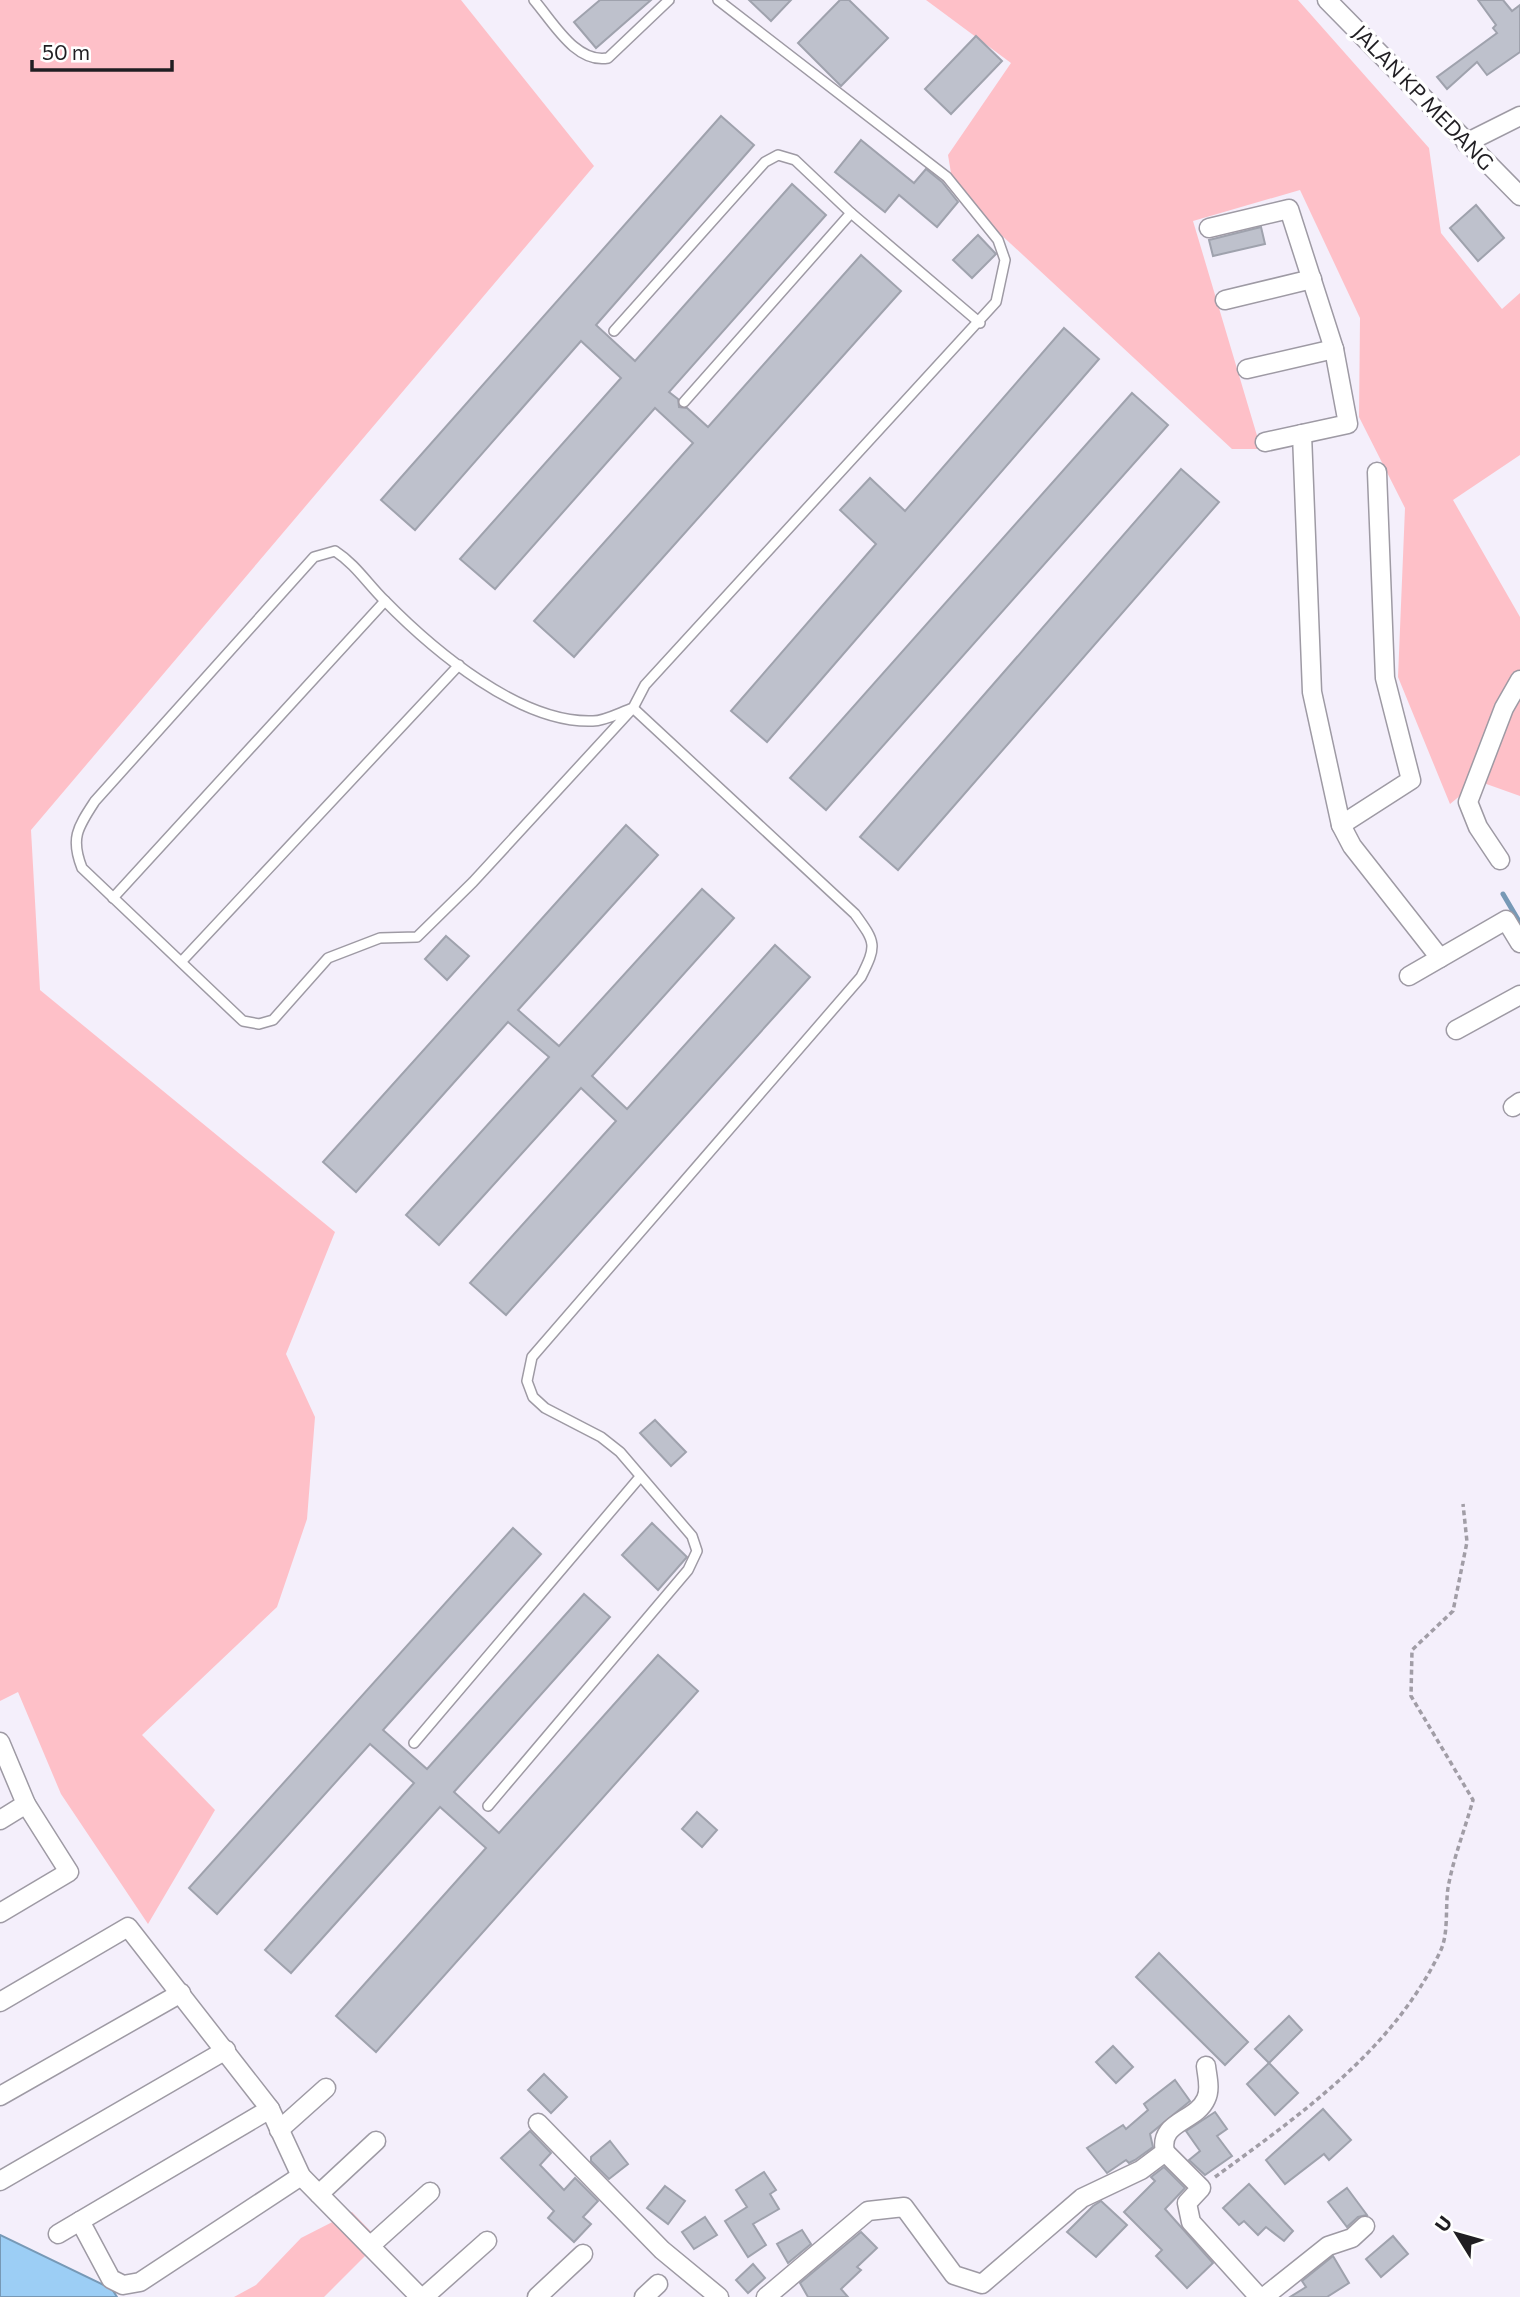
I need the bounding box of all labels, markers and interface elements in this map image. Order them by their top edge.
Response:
street label: JALAN KP MEDANG [1349,19,1500,174]
scale bar [32,28,172,72]
text: 50 m [42,39,90,64]
north arrow [1422,2199,1492,2269]
text: U [1430,2211,1456,2236]

